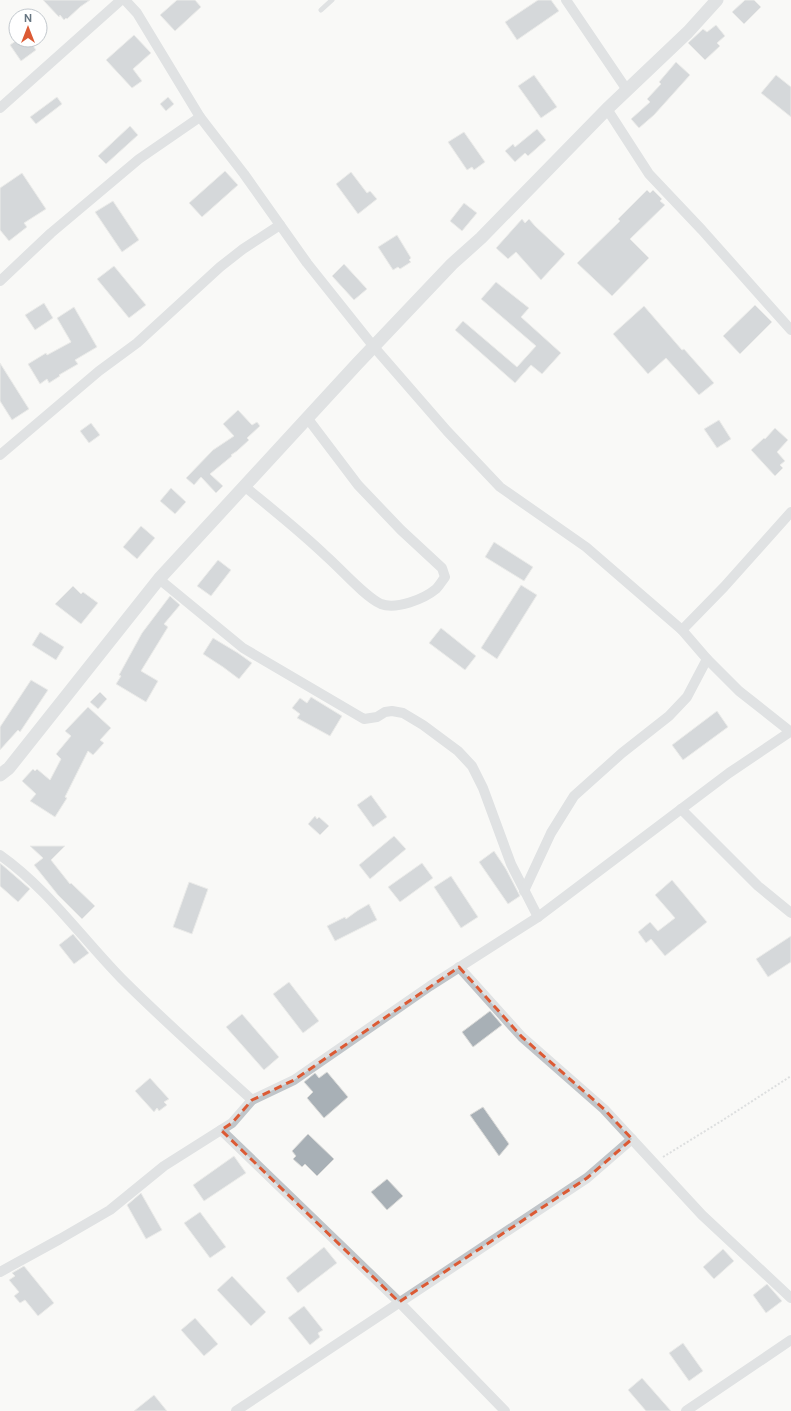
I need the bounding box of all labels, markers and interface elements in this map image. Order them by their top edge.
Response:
north arrow [8,8,48,48]
text: N [24,11,32,25]

